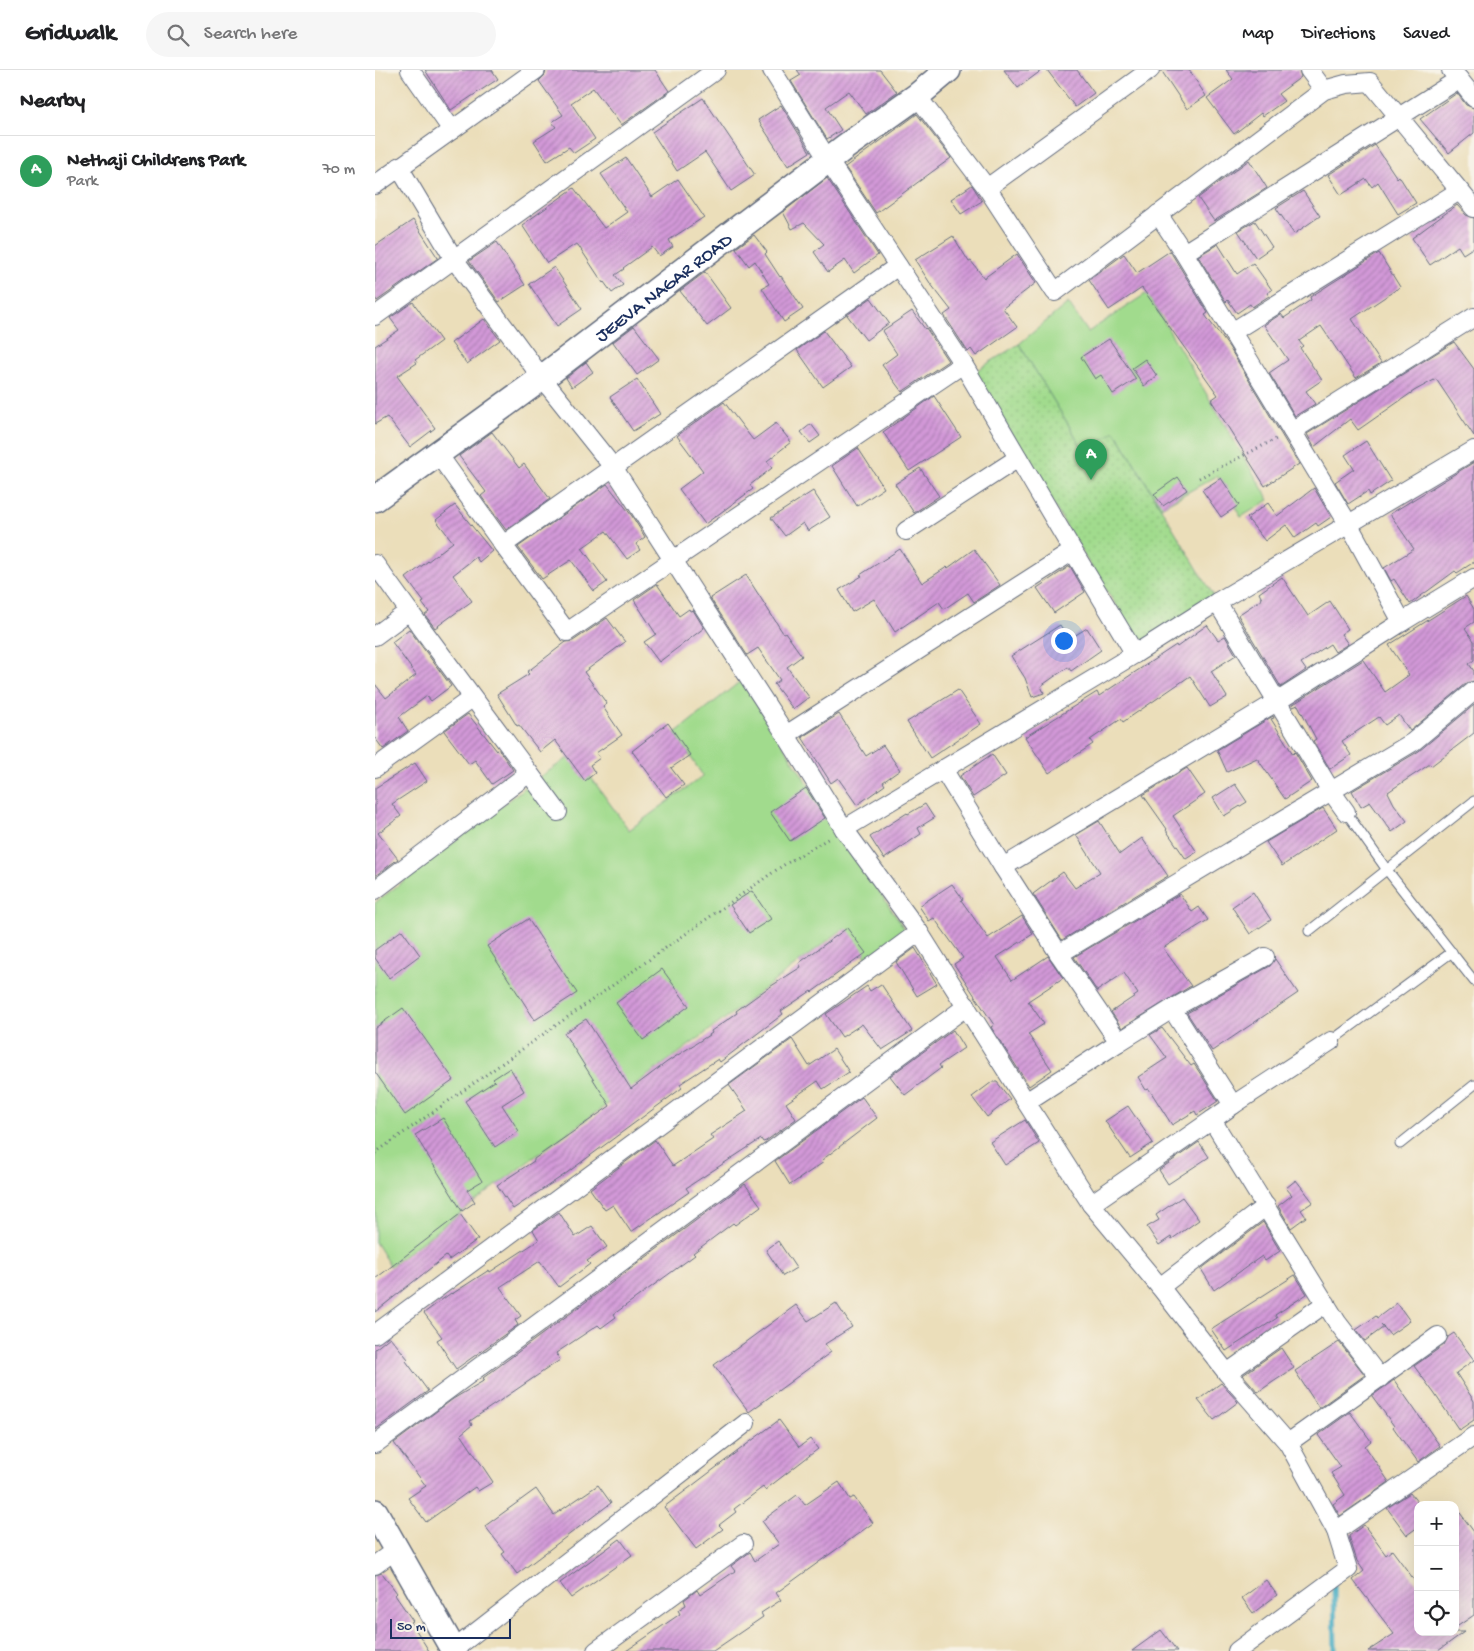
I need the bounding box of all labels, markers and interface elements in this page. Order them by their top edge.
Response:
search box [146,12,496,57]
text: Gridwalk [25,20,116,49]
icon: search [164,21,192,49]
text: Search here [204,23,297,46]
text: Map [1242,24,1274,45]
text: Directions [1302,24,1375,45]
text: Saved [1403,24,1449,45]
text: Nearby [20,90,85,115]
text: Nethaji Childrens Park [67,150,245,173]
text: A [31,161,41,180]
text: 70 m [322,161,355,180]
text: Park [67,173,98,192]
street label: JEEVA NAGAR ROAD [592,229,738,348]
pin: A [1075,439,1107,480]
your location [1051,628,1077,654]
map controls [1414,1501,1459,1636]
button: + [1414,1501,1459,1546]
button: − [1414,1546,1459,1591]
button: locate [1414,1591,1459,1636]
scale bar [390,1616,511,1639]
text: 50 m [397,1619,426,1636]

